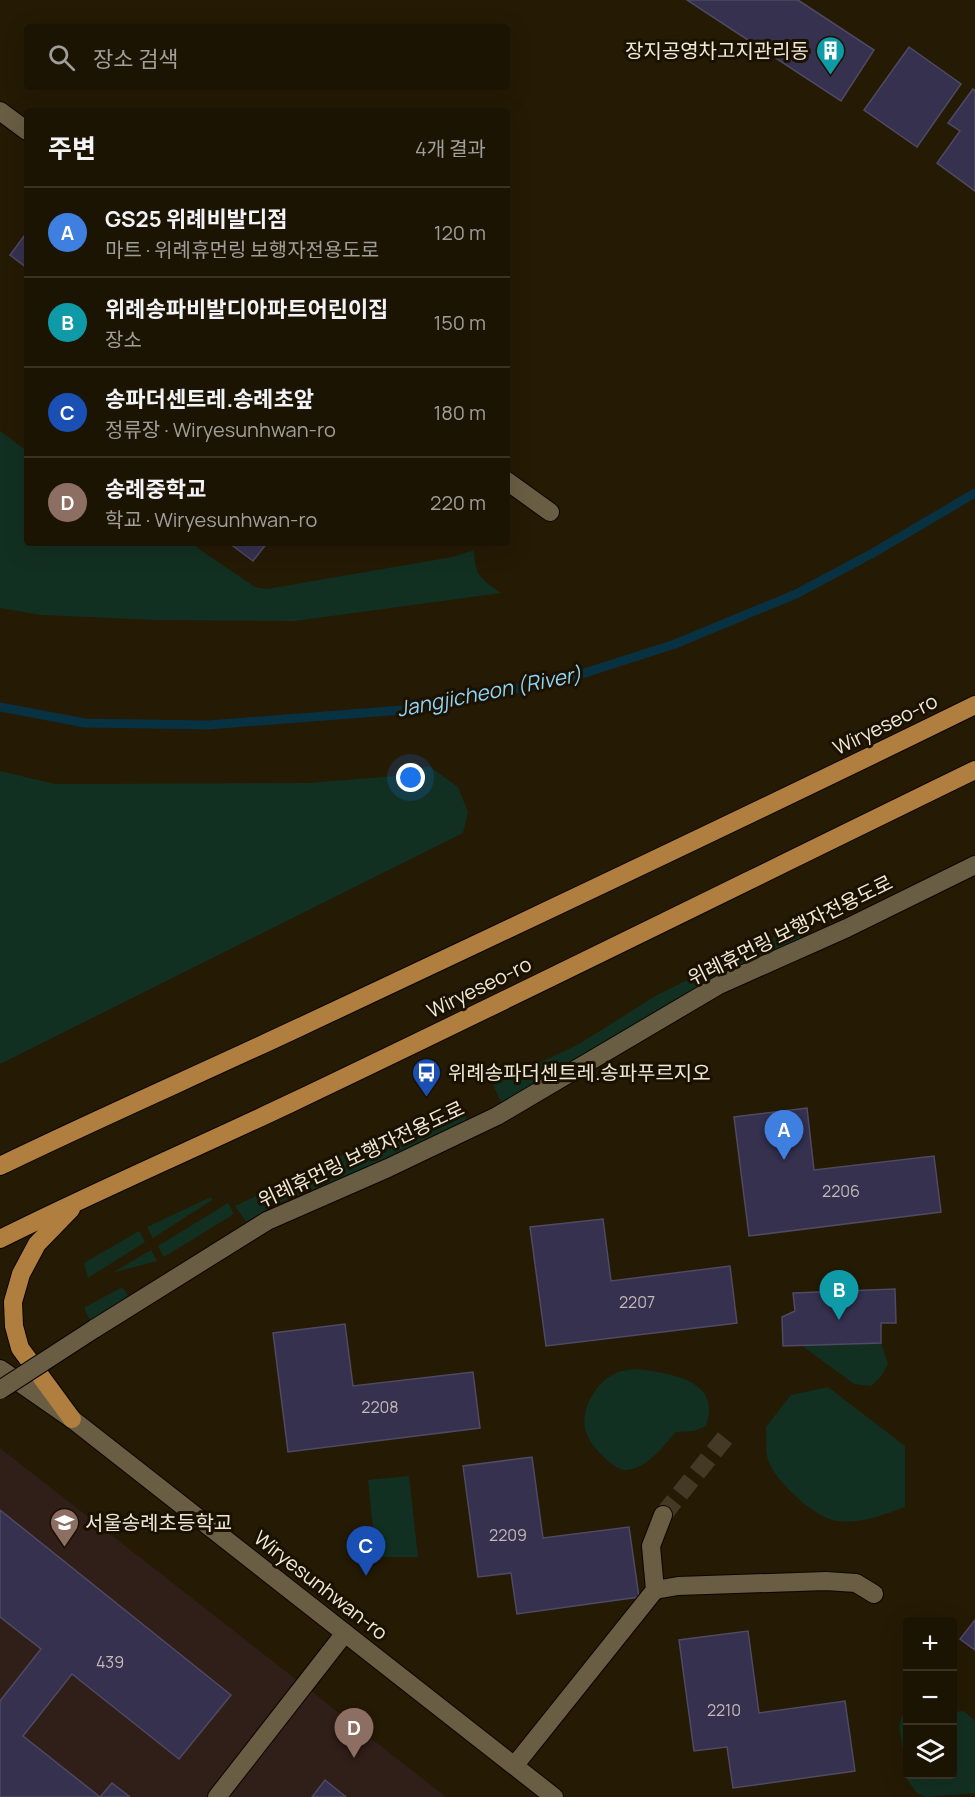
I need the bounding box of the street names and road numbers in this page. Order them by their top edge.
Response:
street label: Wiryeseo-ro [828,687,942,761]
street label: 위례휴먼링 보행자전용도로 [683,869,897,991]
street label: Wiryeseo-ro [422,950,536,1024]
street label: 위례휴먼링 보행자전용도로 [253,1094,469,1214]
street label: Wiryesunhwan-ro [248,1524,394,1646]

